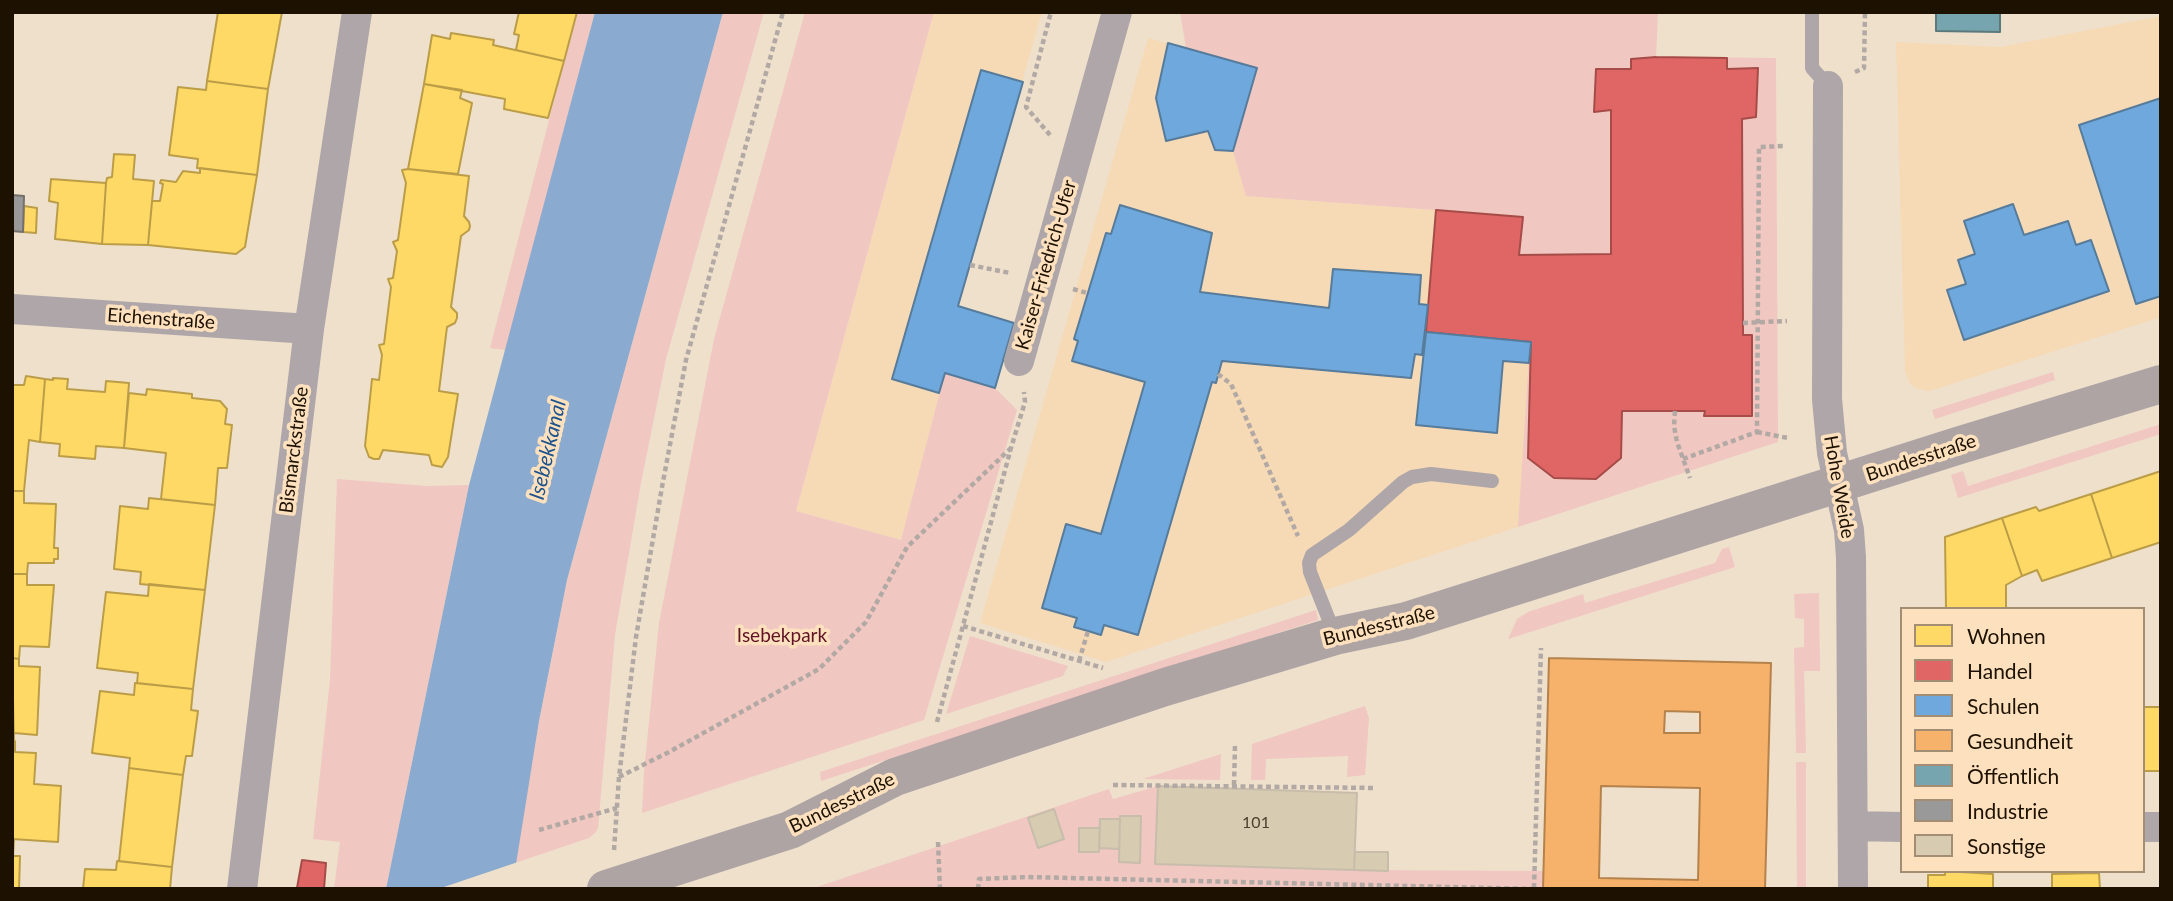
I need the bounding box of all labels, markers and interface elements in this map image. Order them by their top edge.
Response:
street label: Kaiser-Friedrich-Ufer [1011,177,1081,353]
street label: Eichenstraße [106,304,216,334]
street label: Bismarckstraße [275,385,313,515]
water label: Isebekkanal [524,398,572,502]
street label: Bundesstraße [1863,429,1979,487]
street label: Hohe Weide [1819,434,1859,540]
street label: Bundesstraße [1321,601,1437,651]
legend [1900,607,2145,873]
text: Wohnen [1967,623,2046,648]
park label: Isebekpark [737,625,827,647]
text: Handel [1967,658,2033,683]
text: Schulen [1967,693,2040,718]
text: Gesundheit [1967,728,2073,753]
text: Öffentlich [1967,763,2059,788]
street label: Bundesstraße [786,768,898,838]
text: Industrie [1967,798,2048,823]
house number: 101 [1242,813,1270,833]
text: Sonstige [1967,833,2046,858]

